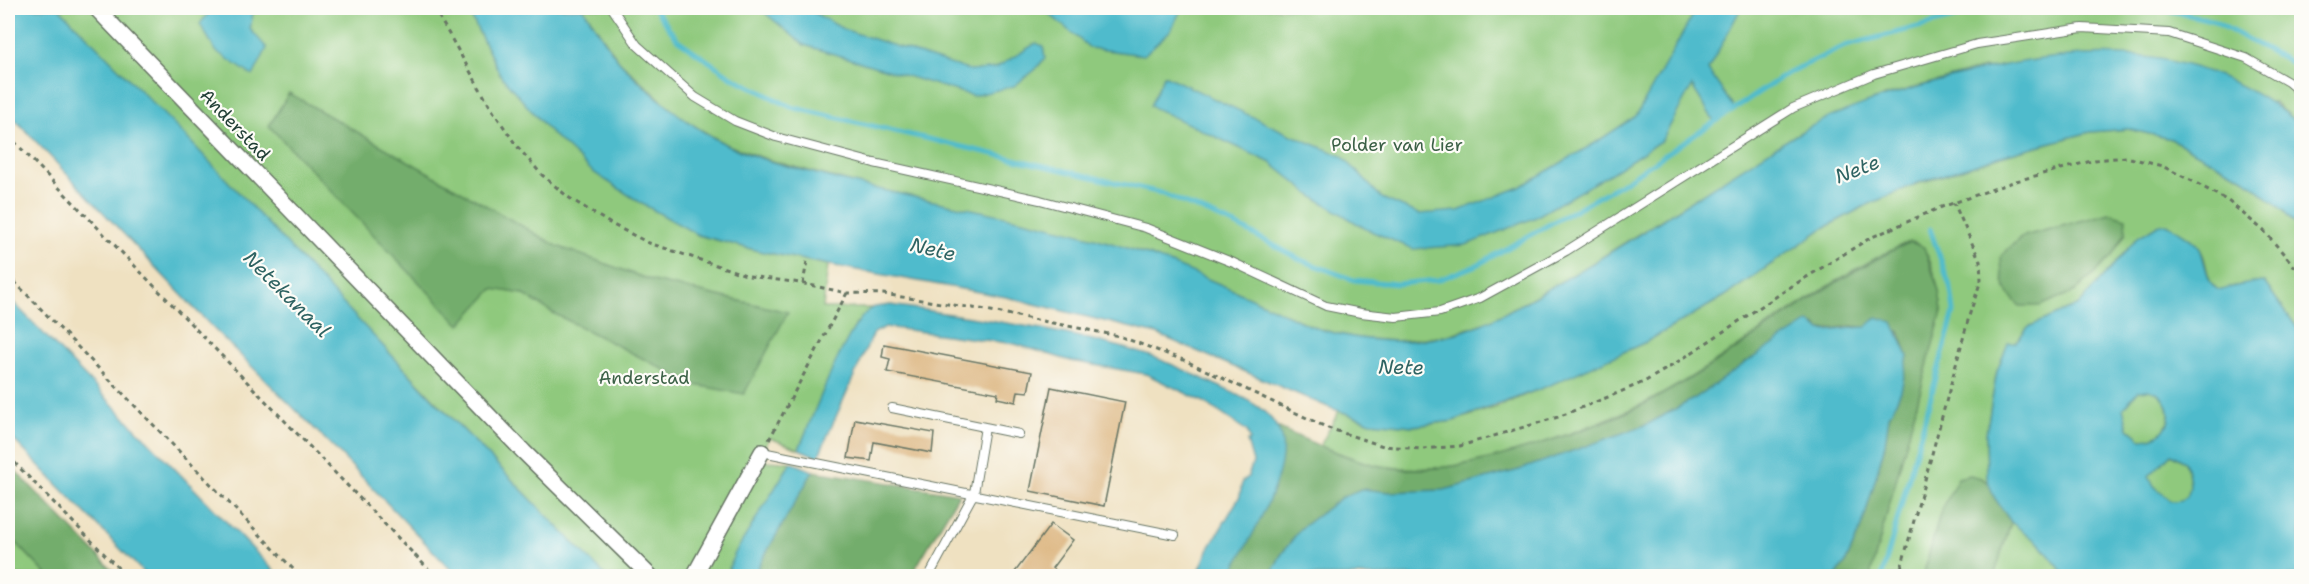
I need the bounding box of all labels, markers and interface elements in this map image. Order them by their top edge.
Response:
street label: Anderstad [195,84,275,166]
park label: Polder van Lier [1331,133,1463,157]
water label: Nete [1831,149,1883,189]
water label: Nete [908,231,958,267]
water label: Netekanaal [238,245,336,343]
water label: Nete [1378,354,1424,380]
park label: Anderstad [598,366,690,390]

